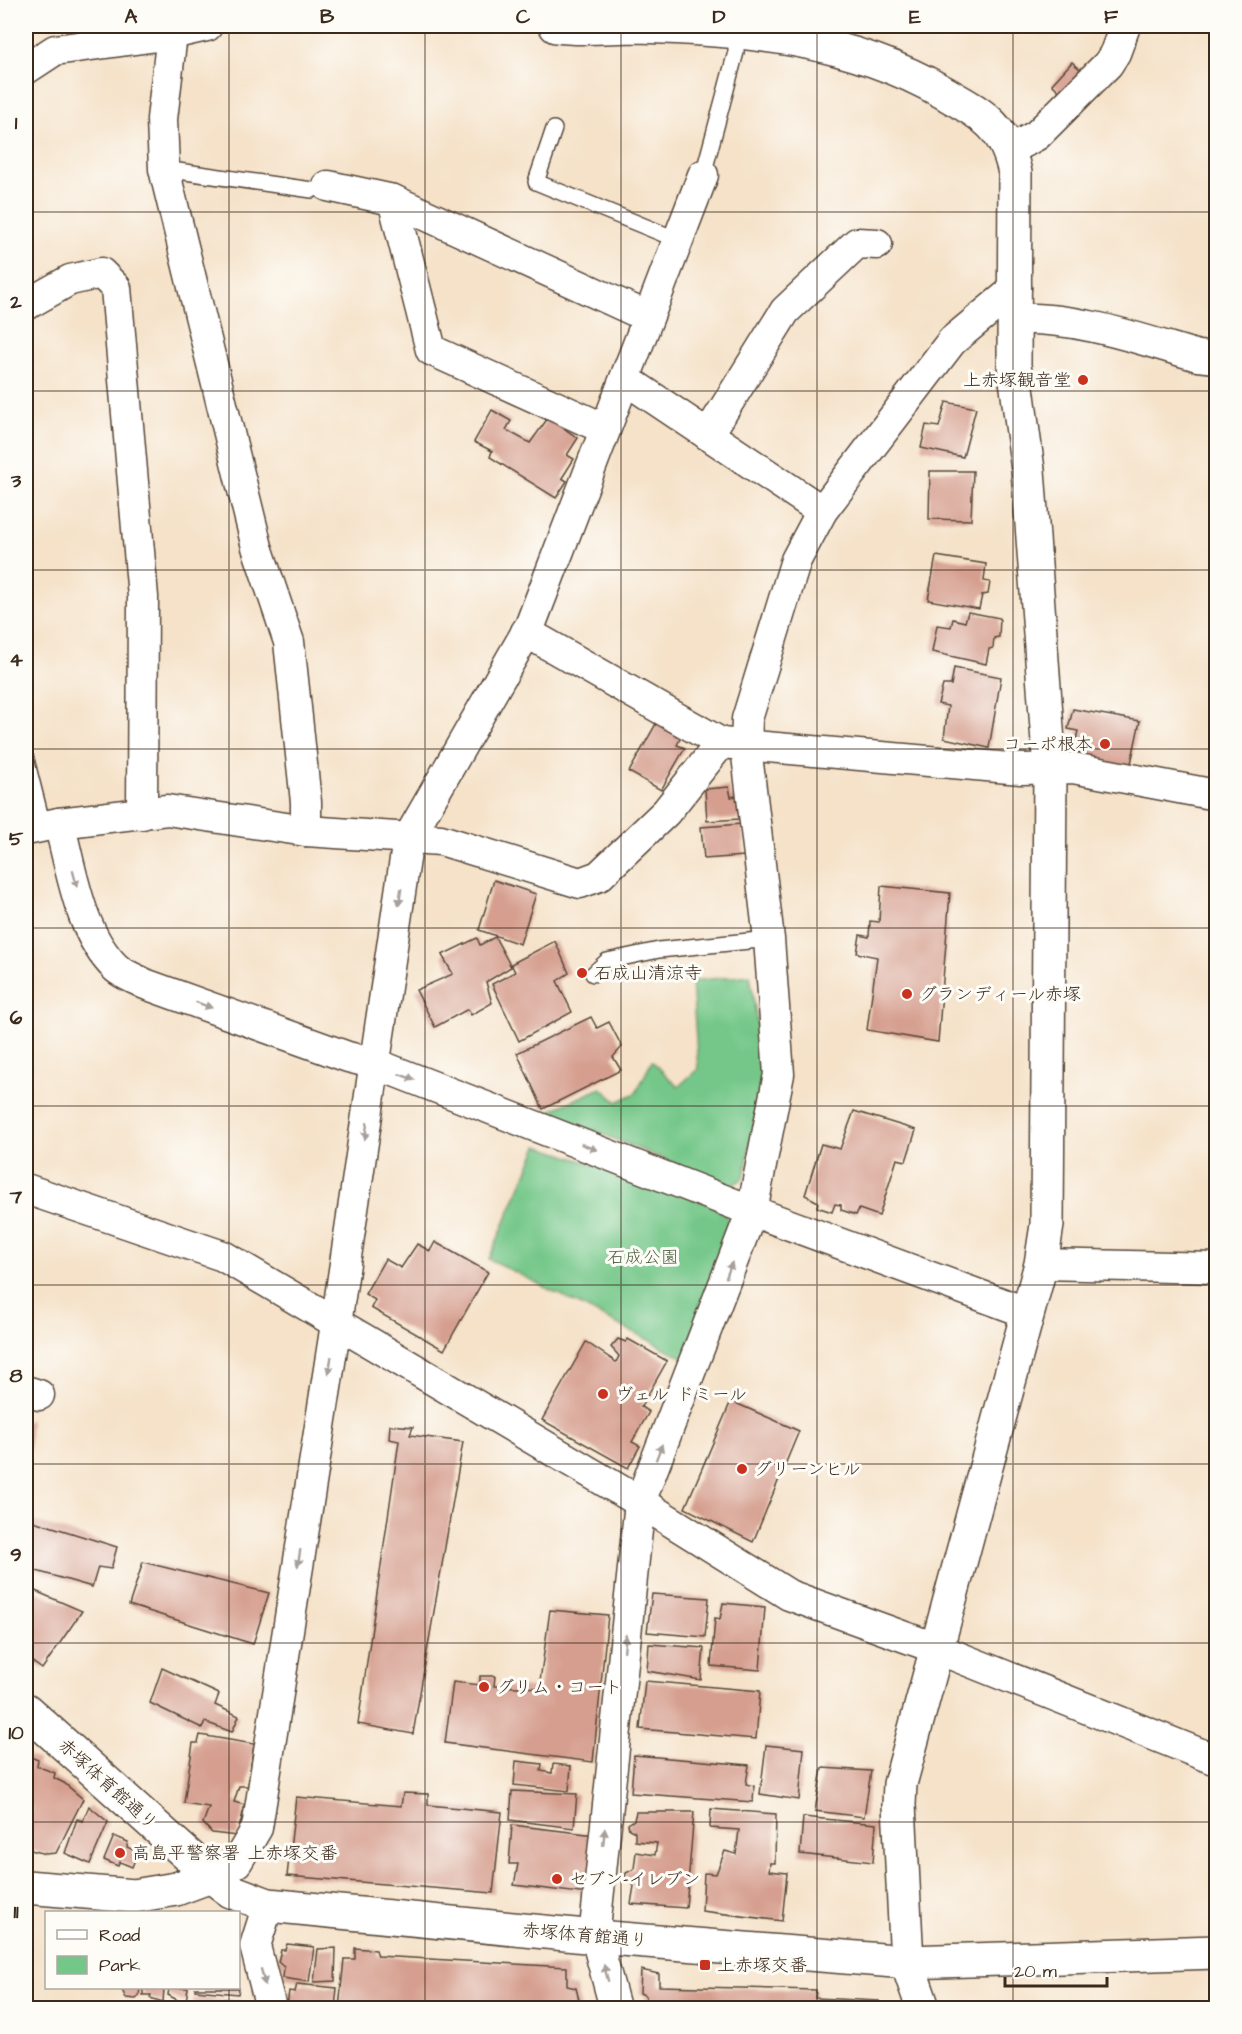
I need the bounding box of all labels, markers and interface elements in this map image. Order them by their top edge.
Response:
text: A [125,3,138,31]
text: B [320,3,335,31]
text: C [516,3,531,31]
text: D [713,3,726,31]
text: E [909,3,921,31]
text: F [1104,3,1119,31]
text: 1 [15,109,18,137]
text: 2 [9,288,22,316]
place label: 上赤塚観音堂 [963,368,1071,393]
marker: 上赤塚観音堂 [1076,373,1090,387]
text: 3 [10,467,22,495]
text: 4 [9,646,23,674]
place label: コーポ根本 [1003,732,1093,757]
marker: コーポ根本 [1098,737,1112,751]
text: 5 [9,825,24,853]
one-way arrow [70,870,80,888]
one-way arrow [396,887,405,906]
place label: 石成山清涼寺 [594,961,702,986]
marker: 石成山清涼寺 [575,966,589,980]
place label: グランディール赤塚 [919,982,1081,1007]
marker: グランディール赤塚 [900,987,914,1001]
one-way arrow [195,1001,213,1011]
text: 6 [10,1004,23,1032]
one-way arrow [399,1072,417,1082]
one-way arrow [361,1122,370,1141]
one-way arrow [580,1143,598,1152]
text: 7 [9,1183,23,1211]
park label: 石成公園 [607,1245,679,1270]
one-way arrow [725,1261,735,1279]
one-way arrow [325,1356,334,1375]
text: 8 [10,1362,23,1390]
place label: ヴェル ドミール [615,1382,747,1407]
marker: ヴェル ドミール [596,1387,610,1401]
one-way arrow [655,1443,665,1461]
place label: グリーンヒル [754,1457,861,1482]
marker: グリーンヒル [735,1462,749,1476]
text: 9 [10,1541,22,1569]
one-way arrow [295,1549,304,1568]
one-way arrow [620,1633,630,1652]
place label: グリム・コート [496,1675,622,1700]
marker: グリム・コート [477,1680,491,1694]
text: 10 [8,1719,24,1747]
street label: 赤塚体育館通り [52,1733,163,1836]
one-way arrow [600,1827,609,1846]
place label: 高島平警察署 上赤塚交番 [132,1841,337,1866]
marker: 高島平警察署 上赤塚交番 [113,1846,127,1860]
place label: セブン-イレブン [569,1867,701,1892]
marker: セブン-イレブン [550,1872,564,1886]
text: 11 [13,1898,19,1926]
legend [45,1911,240,1989]
street label: 赤塚体育館通り [521,1918,649,1953]
text: Road [99,1923,140,1948]
scale bar [1005,1950,1107,1988]
text: Park [99,1953,141,1978]
place label: 上赤塚交番 [717,1953,807,1978]
marker: 上赤塚交番 [698,1958,712,1972]
text: 20 m [1014,1959,1057,1984]
one-way arrow [600,1963,610,1982]
one-way arrow [259,1968,269,1986]

